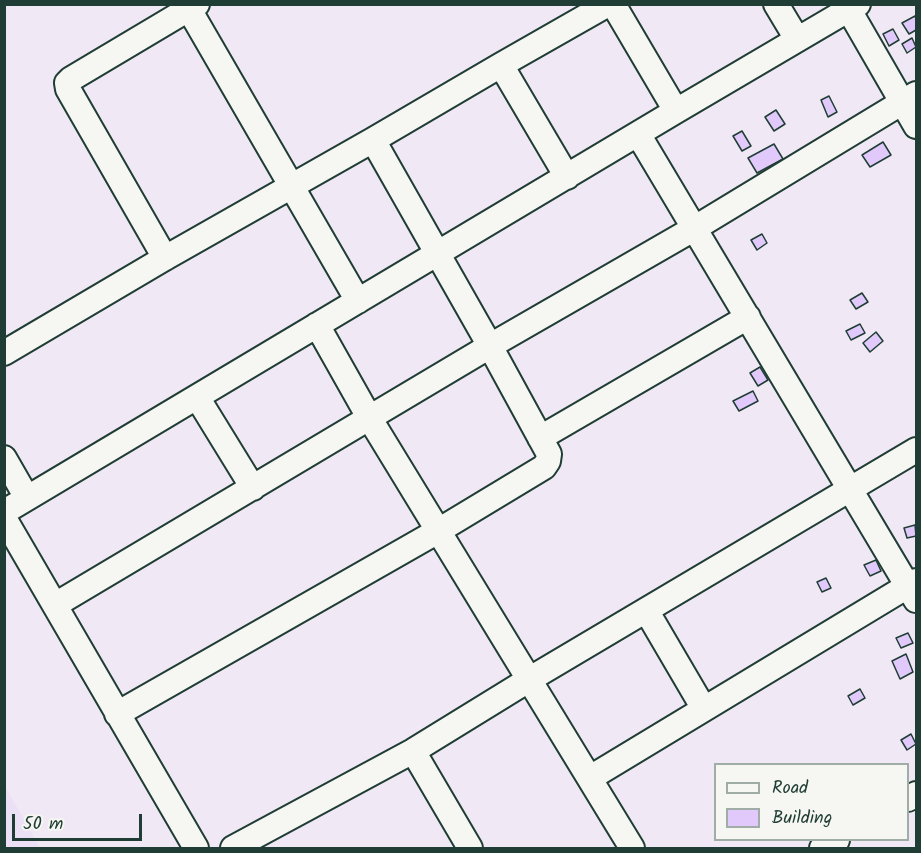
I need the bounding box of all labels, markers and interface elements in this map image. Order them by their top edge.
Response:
legend [714,763,909,841]
text: Road [772,774,808,803]
scale bar [15,802,146,840]
text: Building [772,804,832,833]
text: 50 m [23,810,63,839]

